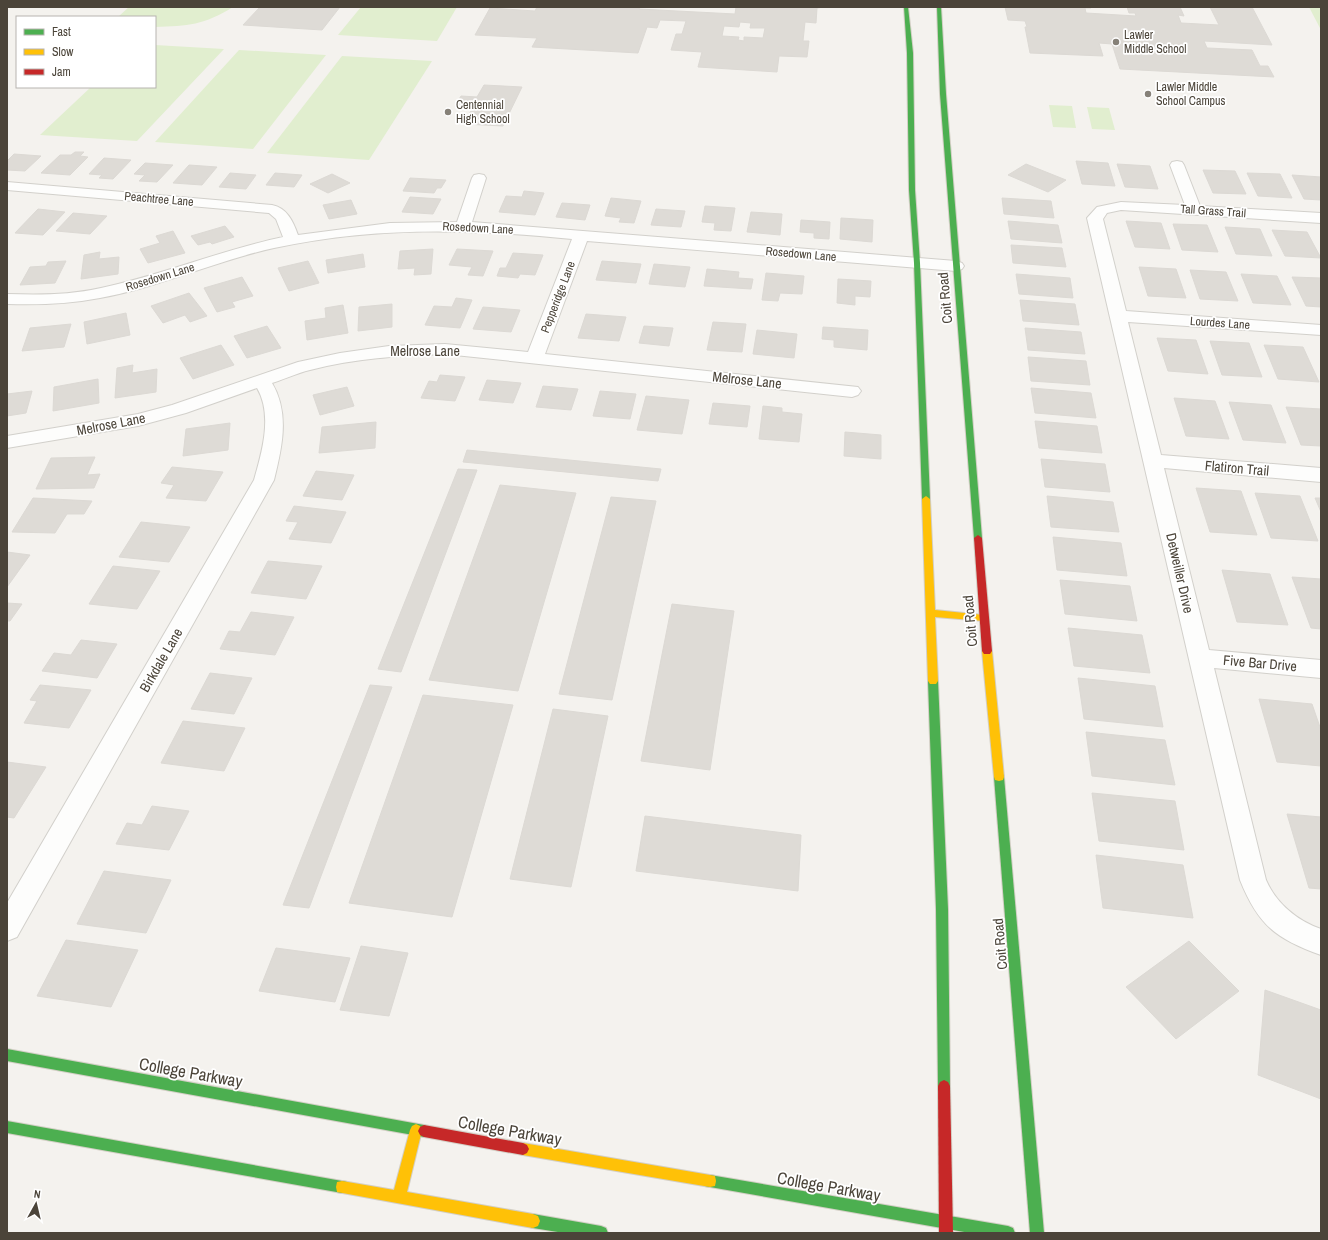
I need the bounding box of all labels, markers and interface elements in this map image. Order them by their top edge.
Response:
legend [16,16,156,88]
text: Fast [52,24,71,40]
place label: Lawler Middle School [1124,27,1186,57]
marker: Lawler Middle School [1111,37,1121,47]
text: Slow [52,44,74,60]
text: Jam [52,64,71,80]
place label: Lawler Middle School Campus [1156,79,1226,109]
marker: Lawler Middle School Campus [1143,89,1153,99]
place label: Centennial High School [456,97,510,127]
marker: Centennial High School [443,107,453,117]
street label: Peachtree Lane [124,188,194,210]
street label: Tall Grass Trail [1180,201,1246,221]
street label: Rosedown Lane [442,218,514,238]
street label: Rosedown Lane [765,243,837,265]
street label: Rosedown Lane [124,259,196,295]
street label: Pepperidge Lane [537,259,579,335]
street label: Coit Road [934,271,956,325]
street label: Lourdes Lane [1189,313,1251,333]
street label: Melrose Lane [390,342,460,360]
street label: Melrose Lane [711,367,783,393]
street label: Melrose Lane [75,409,147,439]
street label: Flatiron Trail [1204,456,1270,480]
street label: Detweiller Drive [1162,531,1198,615]
street label: Coit Road [959,594,981,648]
street label: Birkdale Lane [135,625,187,695]
street label: Five Bar Drive [1222,651,1298,675]
street label: Coit Road [989,917,1011,971]
street label: College Parkway [138,1052,245,1092]
street label: College Parkway [457,1110,564,1150]
street label: College Parkway [776,1166,883,1206]
north arrow [16,1184,56,1224]
text: N [33,1187,42,1201]

